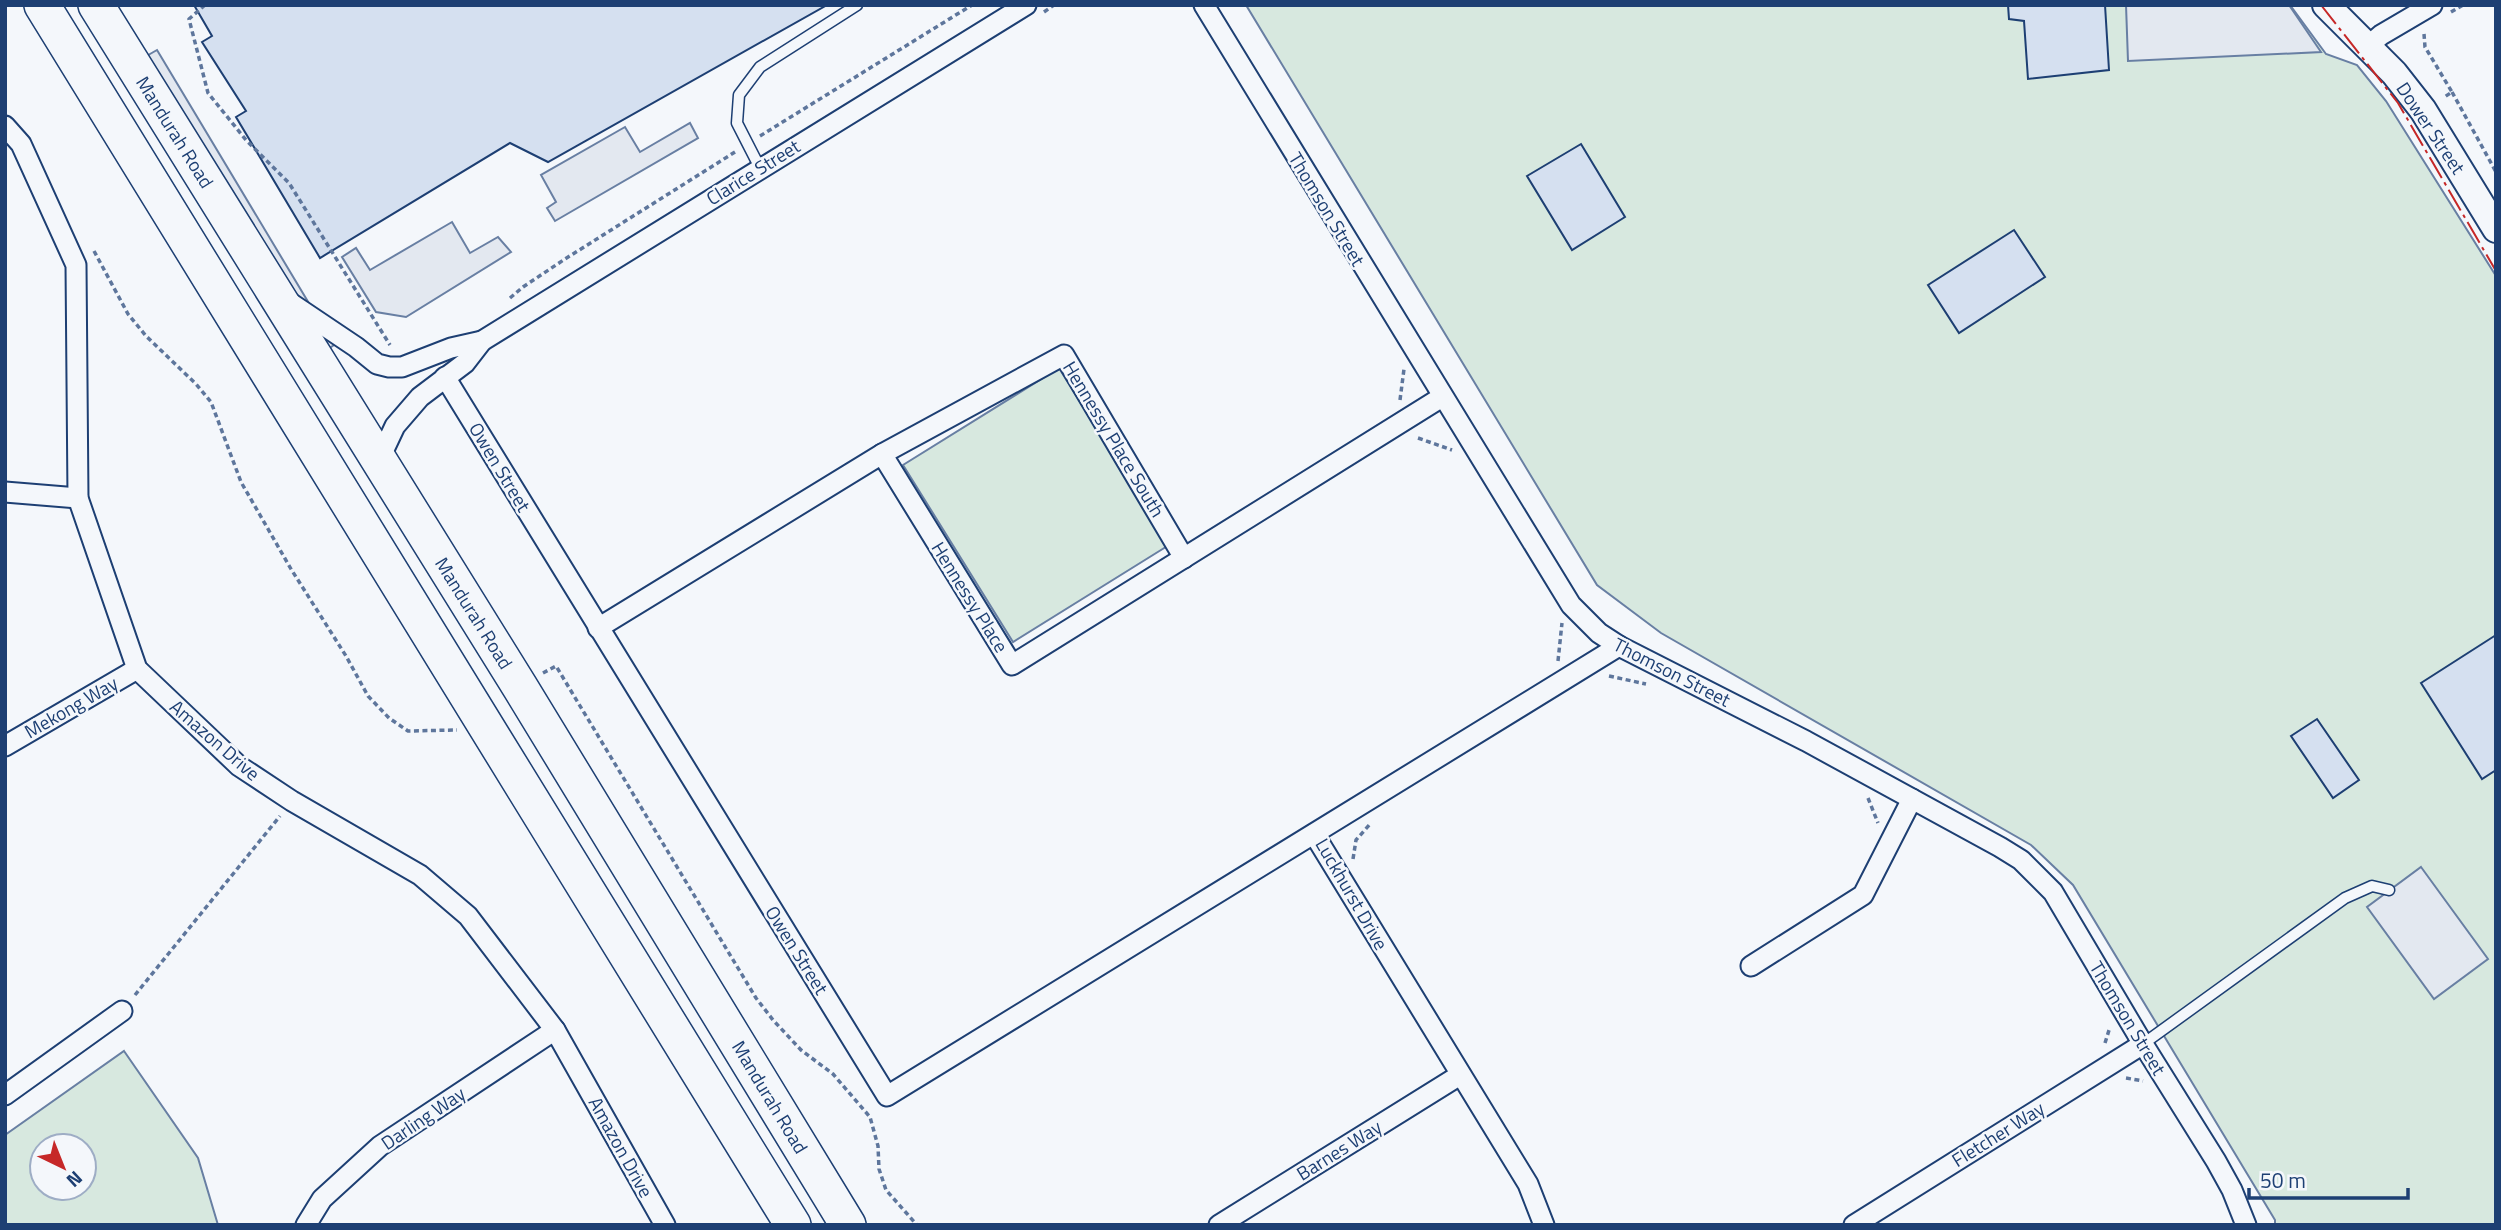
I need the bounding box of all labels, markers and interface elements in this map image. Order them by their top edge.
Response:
street label: Mandurah Road [129,70,221,193]
street label: Dower Street [2390,76,2473,180]
street label: Clarice Street [700,131,806,212]
street label: Thomson Street [1282,146,1373,271]
street label: Hennessy Place South [1056,355,1173,522]
street label: Owen Street [462,416,539,517]
street label: Hennessy Place [925,536,1016,658]
street label: Mandurah Road [428,551,520,674]
street label: Thomson Street [1608,629,1736,714]
street label: Mekong Way [19,668,123,745]
street label: Amazon Drive [164,692,267,787]
street label: Luckhurst Drive [1309,833,1396,955]
street label: Owen Street [759,900,836,1000]
street label: Thomson Street [2083,955,2174,1080]
street label: Mandurah Road [725,1035,816,1159]
street label: Darling Way [375,1079,471,1157]
street label: Amazon Drive [582,1091,661,1202]
street label: Fletcher Way [1946,1094,2050,1174]
street label: Barnes Way [1290,1112,1387,1187]
north arrow [28,1132,98,1202]
scale bar [2249,1156,2408,1200]
text: 50 m [2260,1164,2306,1196]
text: N [60,1165,90,1195]

